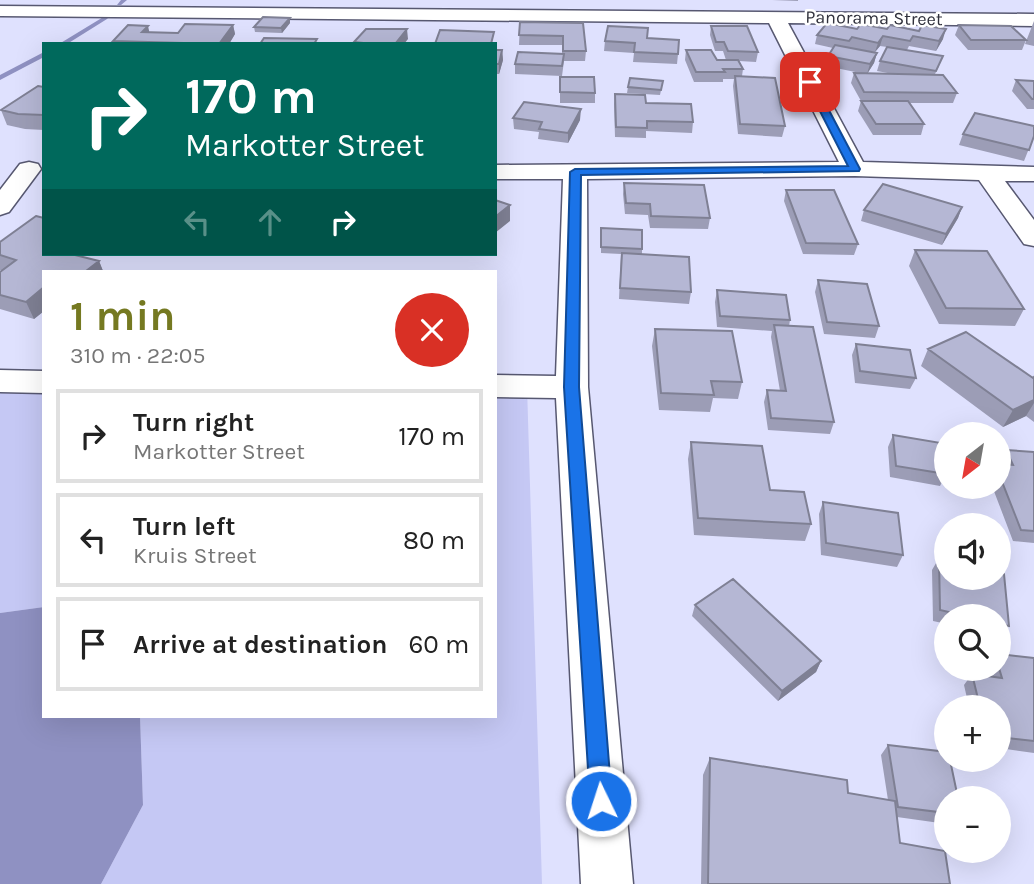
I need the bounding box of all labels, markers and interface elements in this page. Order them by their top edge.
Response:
street label: Panorama Street [805,6,943,30]
pin [780,52,840,112]
icon: arrive [791,63,829,101]
text: 170 m [185,68,317,125]
icon: right [70,70,161,161]
text: Markotter Street [185,127,424,164]
icon: left [178,203,216,241]
icon: ahead [251,203,289,241]
icon: right [324,203,362,241]
text: 1 min [70,291,175,341]
button: close [395,293,469,367]
text: 310 m · 22:05 [70,342,205,369]
text: Turn right [133,407,254,438]
icon: right [74,417,112,455]
text: 170 m [398,421,465,452]
north arrow [934,422,1012,499]
map controls [934,422,1011,863]
text: Markotter Street [133,438,305,465]
text: Turn left [133,511,235,542]
button: sound [934,513,1011,590]
icon: left [74,521,112,559]
text: 80 m [403,525,465,556]
text: Kruis Street [133,542,257,569]
button: search [934,604,1011,681]
icon: arrive [74,625,112,663]
text: Arrive at destination [133,629,387,660]
text: 60 m [408,629,469,660]
button: + [934,695,1011,772]
position arrow [564,764,638,838]
button: − [934,786,1011,863]

